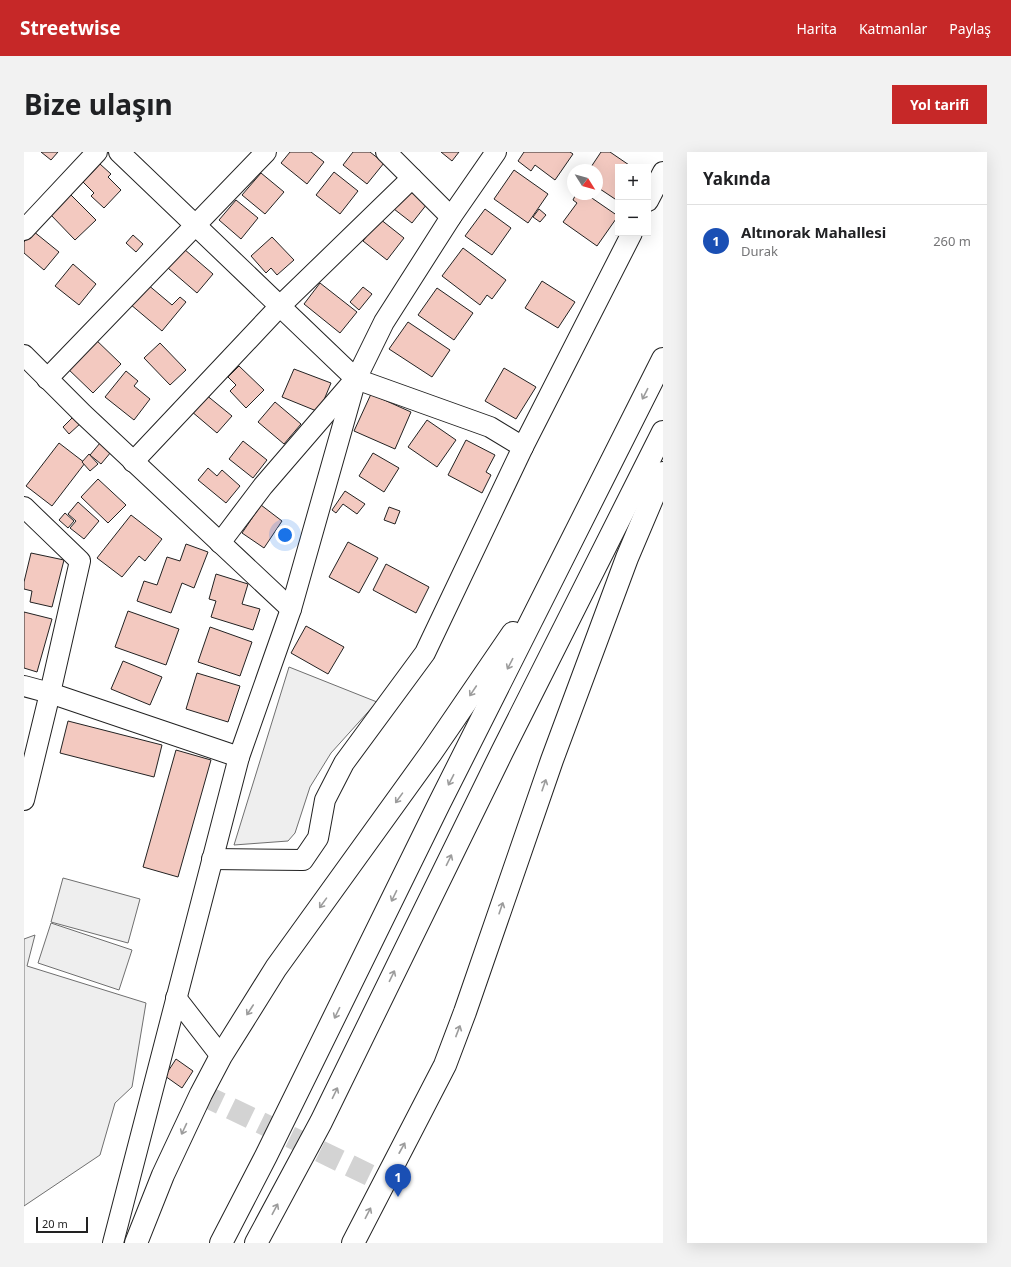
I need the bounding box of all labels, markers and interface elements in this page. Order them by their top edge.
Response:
text: Streetwise [20,15,121,41]
text: Harita [796,19,837,38]
text: Katmanlar [859,19,927,38]
text: Paylaş [949,19,991,38]
text: Bize ulaşın [24,85,173,123]
button: Yol tarifi [892,85,987,124]
north arrow [567,164,603,200]
map controls [615,164,651,236]
button: + [615,164,651,200]
text: Yakında [703,167,771,190]
button: − [615,200,651,236]
text: Altınorak Mahallesi [741,222,886,242]
text: 1 [712,232,720,250]
text: 260 m [933,232,971,250]
text: Durak [741,242,778,260]
one-way arrow [641,388,649,400]
your location [275,525,295,545]
one-way arrow [506,657,513,669]
one-way arrow [469,685,477,696]
one-way arrow [447,773,455,785]
one-way arrow [540,780,548,792]
one-way arrow [395,792,403,803]
one-way arrow [446,854,453,866]
one-way arrow [390,890,397,902]
one-way arrow [319,897,327,908]
one-way arrow [498,902,505,915]
one-way arrow [389,971,396,983]
one-way arrow [245,1004,253,1016]
one-way arrow [332,1007,340,1019]
one-way arrow [454,1025,462,1037]
one-way arrow [332,1087,339,1099]
one-way arrow [180,1123,187,1135]
one-way arrow [399,1142,407,1154]
pin: 1 [385,1164,411,1197]
one-way arrow [271,1203,279,1215]
one-way arrow [365,1207,373,1219]
scale bar [36,1215,88,1234]
text: 20 m [42,1216,68,1231]

